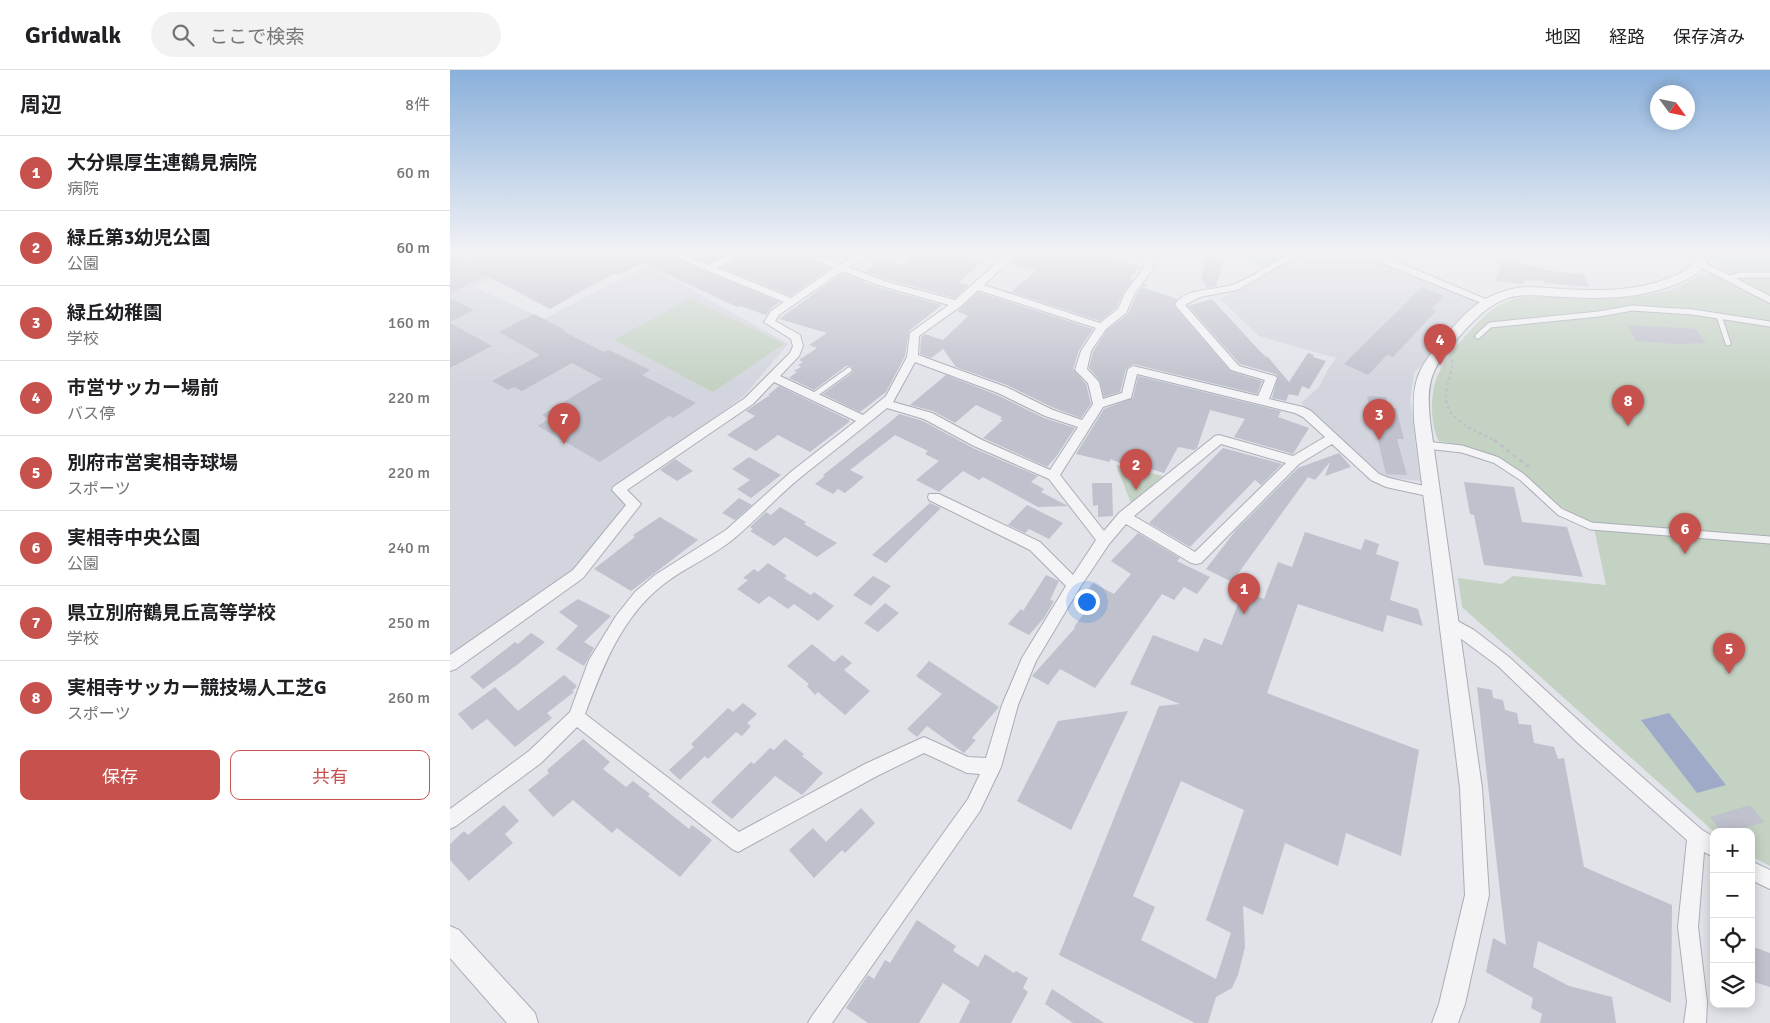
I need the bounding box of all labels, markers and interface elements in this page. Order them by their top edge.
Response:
search box [151,12,501,57]
text: Gridwalk [25,20,121,50]
icon: search [169,21,197,49]
text: ここで検索 [209,25,304,49]
text: 地図 [1545,26,1581,48]
text: 経路 [1609,26,1645,48]
text: 保存済み [1673,26,1745,48]
north arrow [1650,85,1695,130]
text: 周辺 [20,92,62,118]
text: 8件 [405,95,430,115]
text: 大分県厚生連鶴見病院 [67,151,257,175]
text: 1 [32,163,40,183]
text: 60 m [396,163,430,183]
text: 病院 [67,179,99,199]
text: 緑丘第3幼児公園 [67,226,210,250]
text: 2 [32,238,40,258]
text: 60 m [396,238,430,258]
text: 公園 [67,254,99,274]
text: 緑丘幼稚園 [67,301,162,325]
text: 3 [32,313,40,333]
text: 160 m [388,313,430,333]
pin: 4 [1424,324,1456,365]
text: 学校 [67,329,99,349]
text: 市営サッカー場前 [67,376,219,400]
pin: 8 [1612,385,1644,426]
text: 4 [32,388,40,408]
text: 220 m [388,388,430,408]
pin: 3 [1363,399,1395,440]
pin: 7 [548,403,580,444]
text: バス停 [67,404,115,424]
pin: 2 [1120,449,1152,490]
text: 別府市営実相寺球場 [67,451,238,475]
text: 5 [32,463,40,483]
text: 220 m [388,463,430,483]
text: スポーツ [67,479,131,499]
pin: 6 [1669,513,1701,554]
text: 実相寺中央公園 [67,526,200,550]
text: 6 [32,538,40,558]
text: 240 m [388,538,430,558]
text: 公園 [67,554,99,574]
pin: 1 [1228,573,1260,614]
your location [1074,589,1100,615]
text: 県立別府鶴見丘高等学校 [67,601,276,625]
text: 7 [32,613,40,633]
text: 250 m [388,613,430,633]
text: 学校 [67,629,99,649]
pin: 5 [1713,633,1745,674]
text: 実相寺サッカー競技場人工芝G [67,676,326,700]
text: 8 [32,688,40,708]
text: 260 m [388,688,430,708]
text: スポーツ [67,704,131,724]
button: 保存 [20,750,220,800]
button: 共有 [230,750,430,800]
map controls [1710,828,1755,1008]
button: + [1710,828,1755,873]
button: − [1710,873,1755,918]
button: locate [1710,918,1755,963]
button: layers [1710,963,1755,1008]

